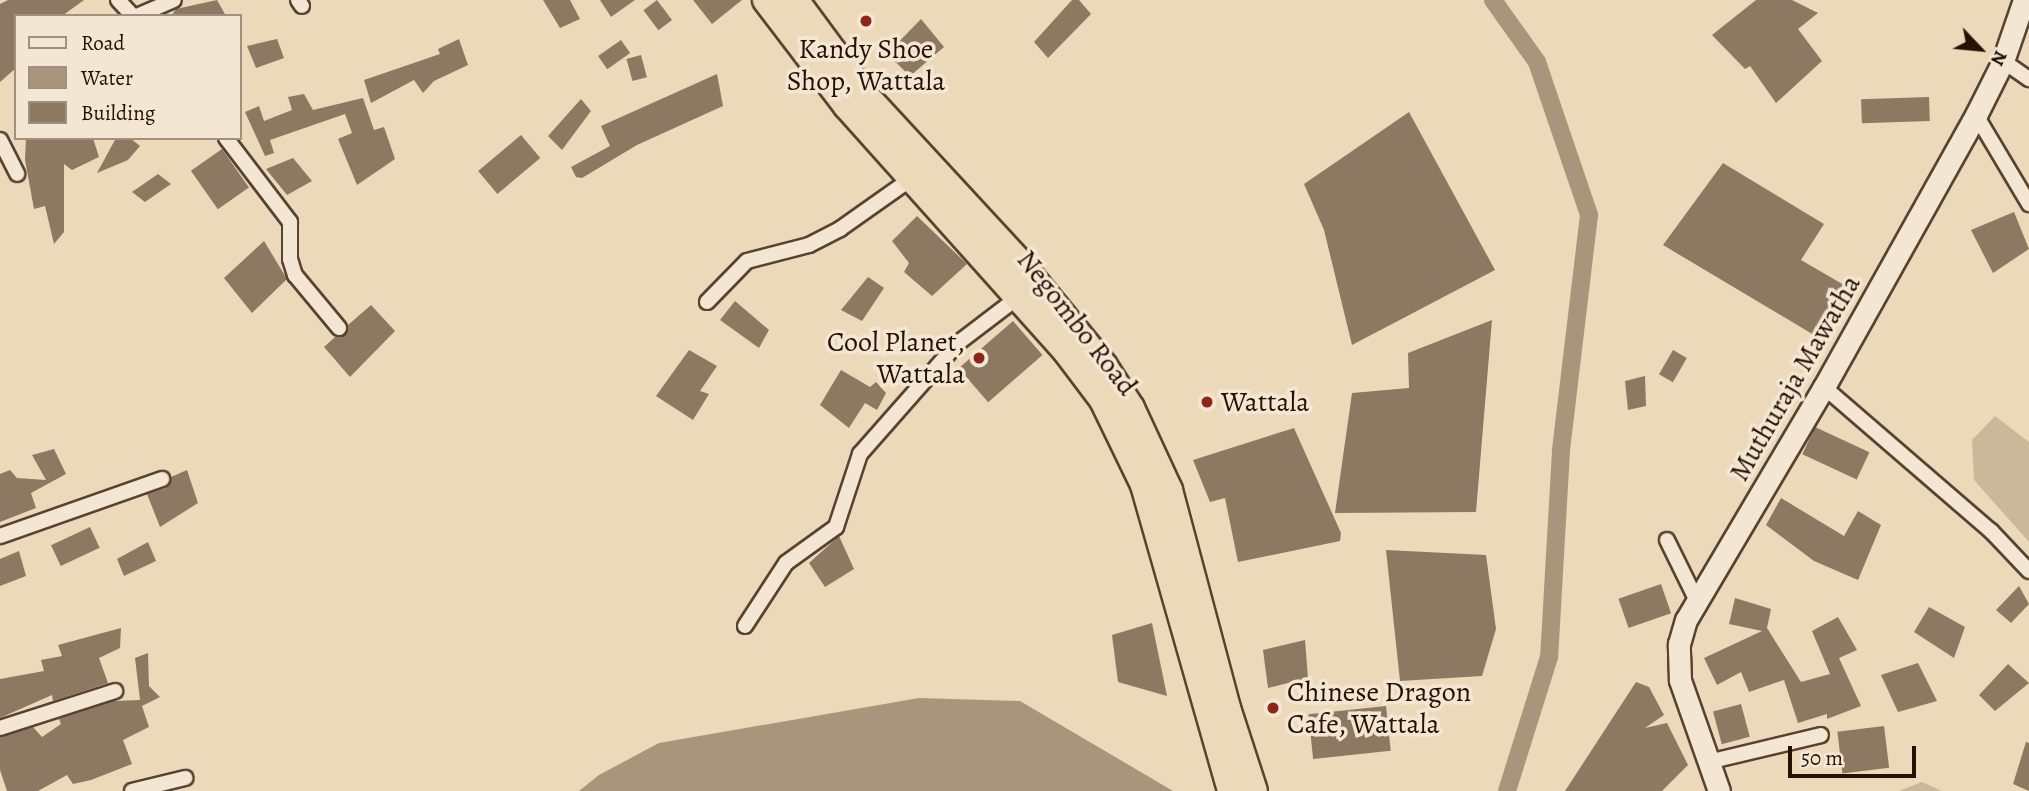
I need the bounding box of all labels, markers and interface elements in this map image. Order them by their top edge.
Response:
marker: Kandy Shoe Shop, Wattala [858,13,874,29]
legend [14,14,242,140]
north arrow [1945,14,2015,84]
text: Road [81,29,125,57]
place label: Kandy Shoe Shop, Wattala [786,32,946,98]
text: N [1984,46,2014,70]
text: Water [81,64,133,92]
text: Building [81,99,155,127]
street label: Negombo Road [1010,244,1144,402]
street label: Muthuraja Mawatha [1722,269,1868,487]
place label: Cool Planet, Wattala [827,325,965,391]
marker: Cool Planet, Wattala [971,350,987,366]
place label: Wattala [1221,385,1309,419]
marker: Wattala [1199,394,1215,410]
place label: Chinese Dragon Cafe, Wattala [1287,675,1471,741]
marker: Chinese Dragon Cafe, Wattala [1265,700,1281,716]
scale bar [1791,732,1919,776]
text: 50 m [1801,744,1843,772]

